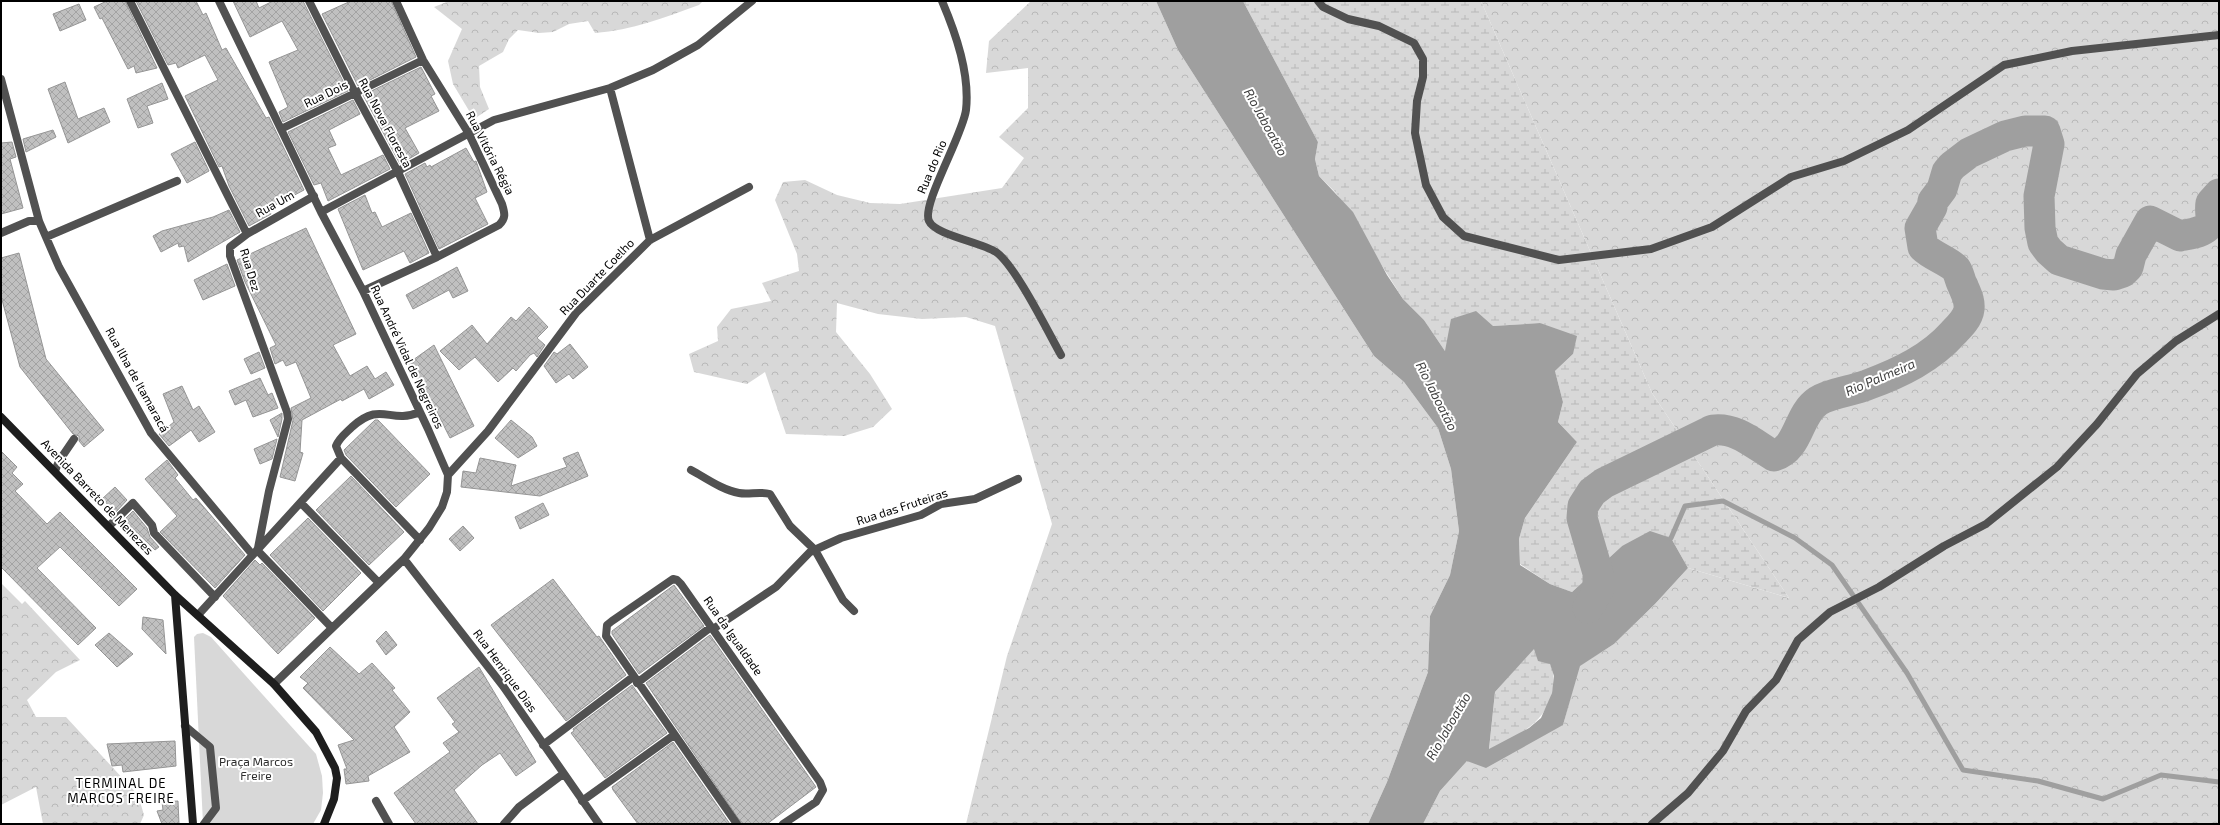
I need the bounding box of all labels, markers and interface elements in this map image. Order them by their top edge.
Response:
street label: Rua Nova Floresta [356,75,415,170]
street label: Rua Dois [301,76,350,110]
water label: Rio Jaboatão [1241,85,1291,159]
street label: Rua Vitória Régia [464,108,518,197]
street label: Rua do Rio [913,137,949,196]
street label: Rua Um [253,187,296,219]
street label: Rua Duarte Coelho [556,235,636,317]
street label: Rua Dez [238,247,264,293]
street label: Rua André Vidal de Negreiros [368,282,447,431]
street label: Rua Ilha de Itamaracá [103,325,173,434]
water label: Rio Palmeira [1843,355,1917,399]
water label: Rio Jaboatão [1413,359,1461,433]
street label: Avenida Barreto de Menezes [39,436,157,557]
street label: Rua das Fruteiras [854,485,949,527]
street label: Rua da Igualdade [701,593,766,678]
street label: Rua Henrique Dias [471,626,541,715]
water label: Rio Jaboatão [1422,690,1474,762]
park label: Praça Marcos Freire [219,754,293,782]
district label: TERMINAL DE MARCOS FREIRE [67,775,175,806]

